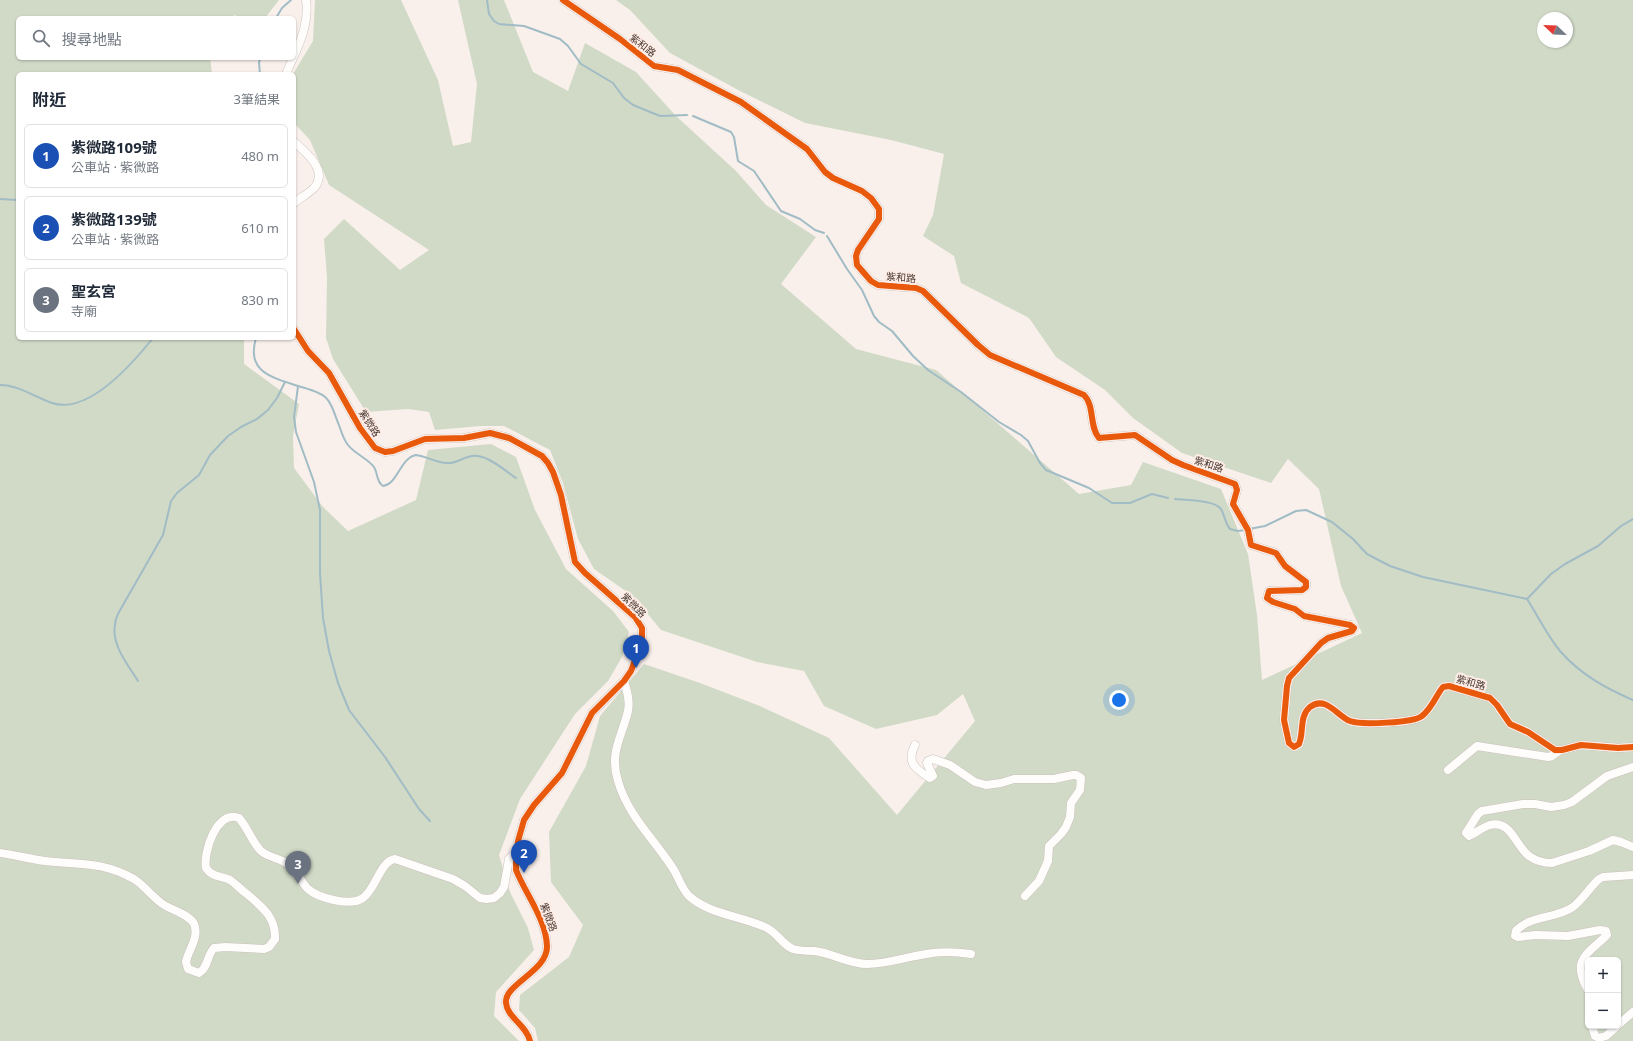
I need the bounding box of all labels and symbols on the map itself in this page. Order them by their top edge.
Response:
north arrow [1537,12,1573,48]
street label: 紫和路 [627,30,659,60]
street label: 紫和路 [885,269,917,285]
street label: 紫微路 [356,407,384,439]
street label: 紫和路 [1193,453,1225,475]
street label: 紫微路 [618,589,650,621]
pin: 1 [623,635,649,668]
street label: 紫和路 [1455,671,1487,693]
your location [1109,690,1129,710]
pin: 2 [511,840,537,873]
pin: 3 [285,851,311,884]
street label: 紫微路 [537,900,561,934]

